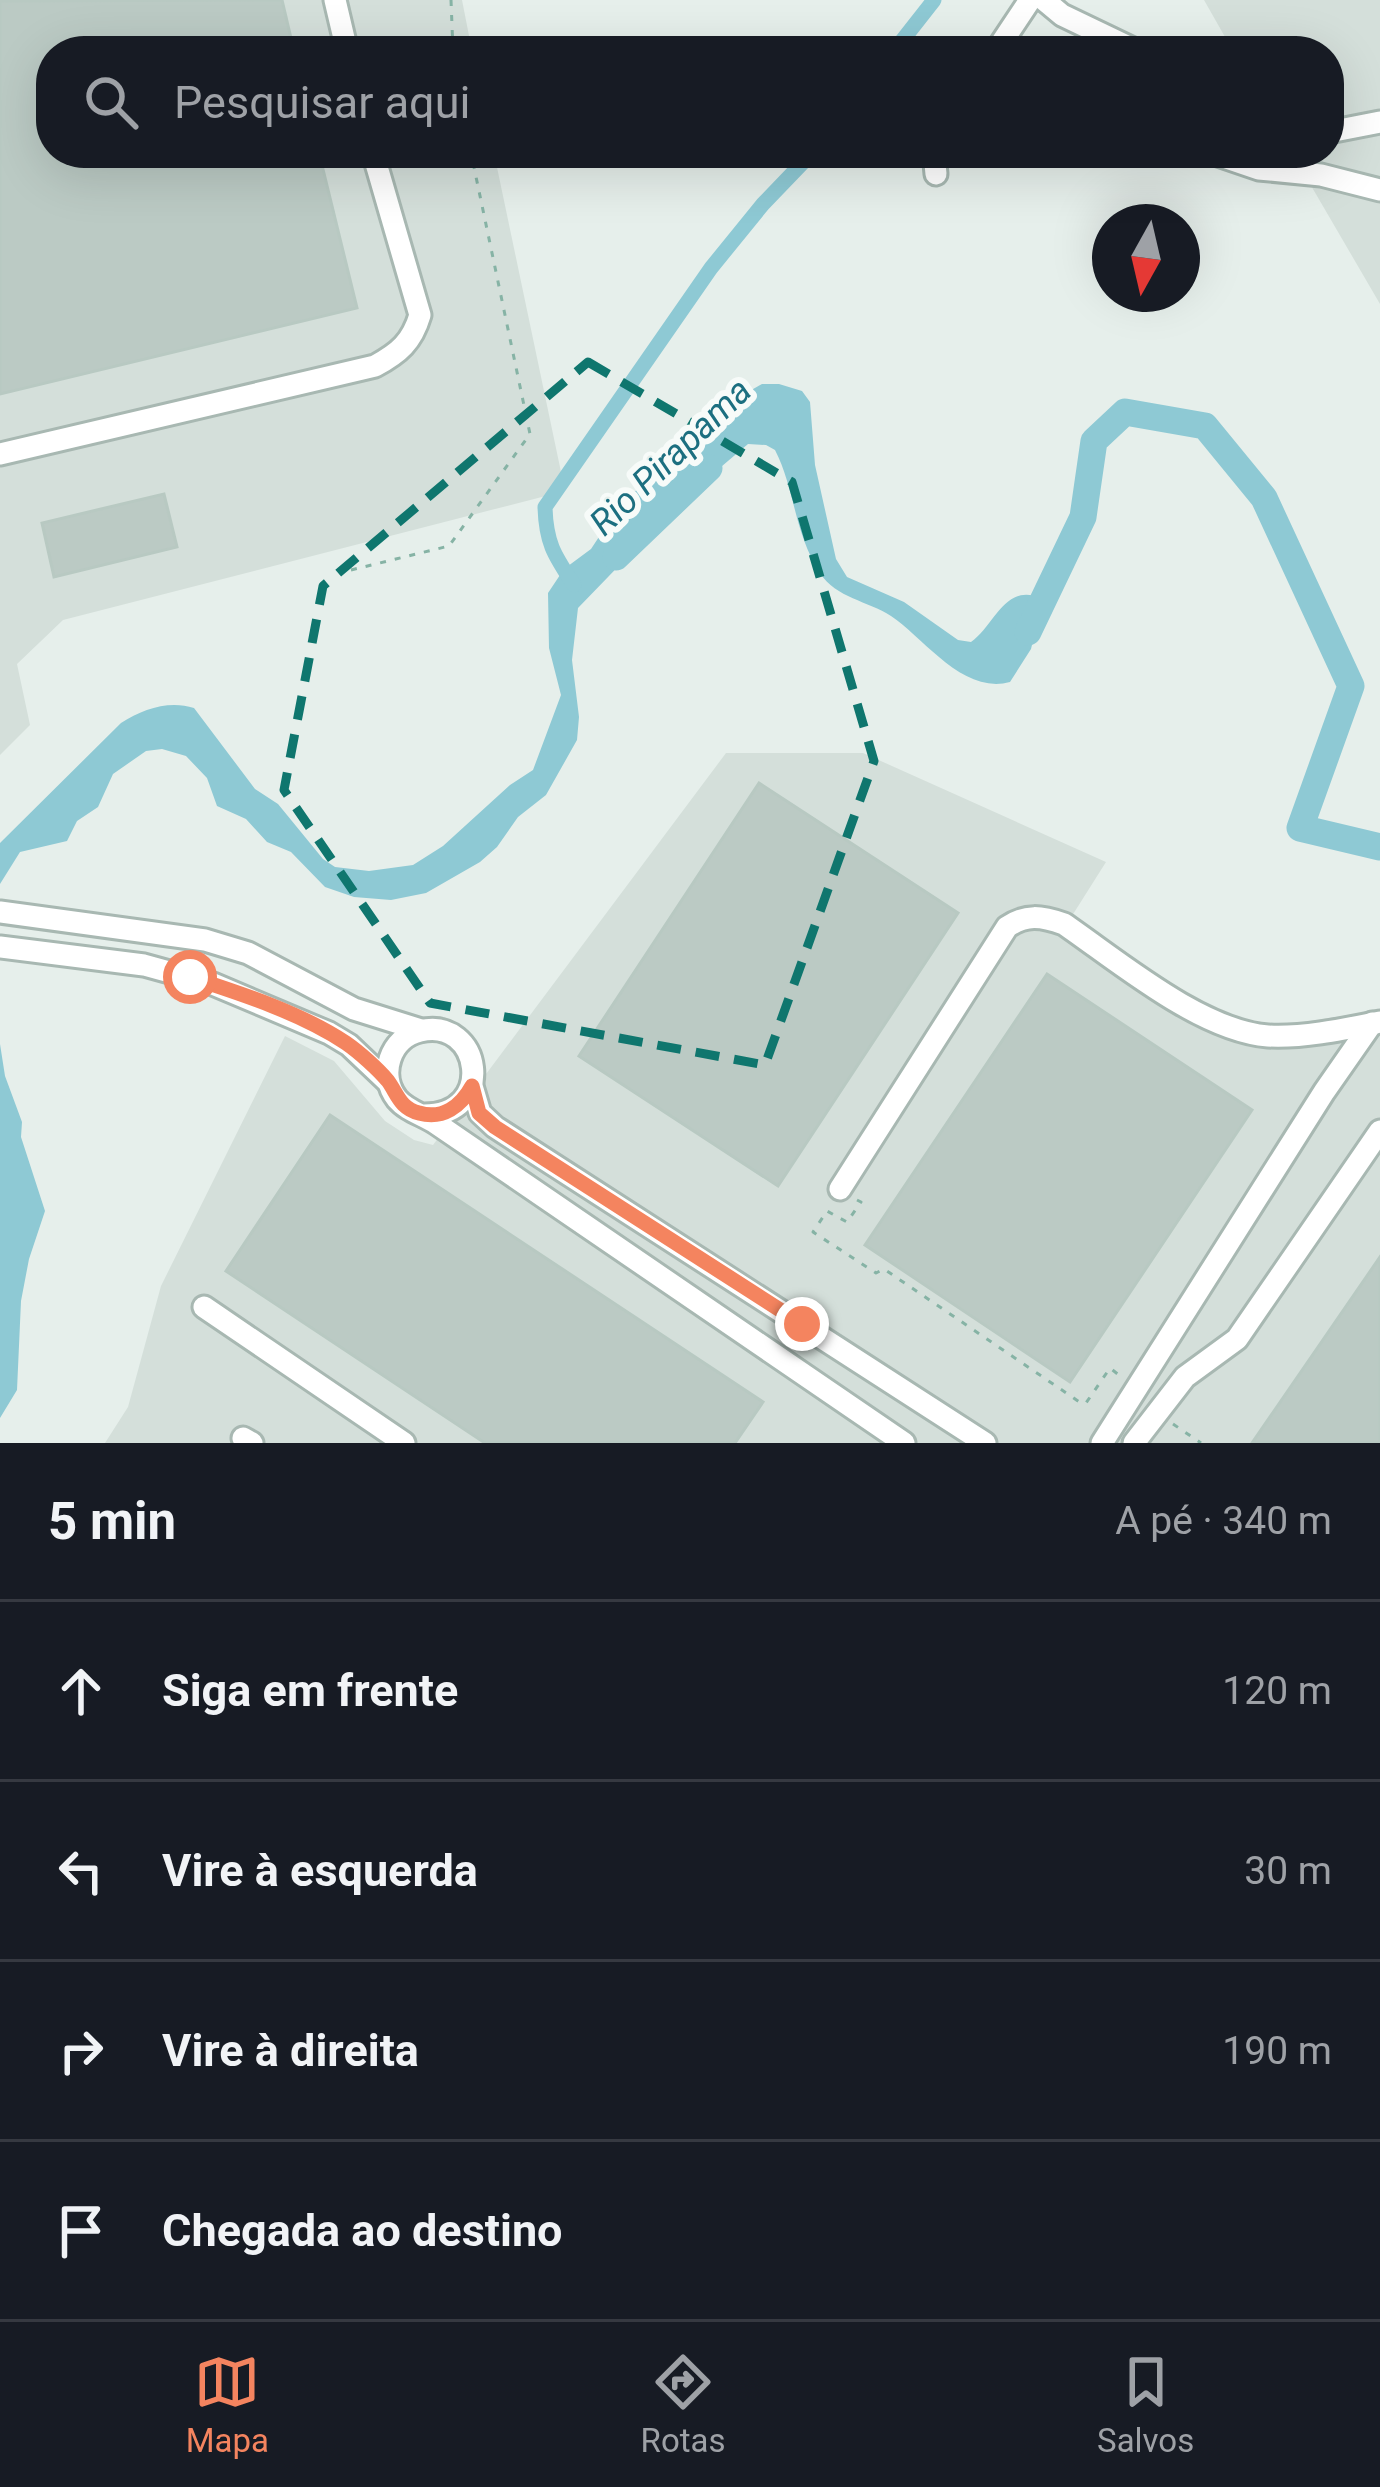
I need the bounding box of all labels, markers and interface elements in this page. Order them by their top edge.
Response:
search box [36,36,1344,168]
icon: search [78,69,144,135]
text: Pesquisar aqui [174,76,470,129]
north arrow [1092,204,1200,312]
water label: Rio Pirapama [581,369,760,544]
route start [163,950,217,1004]
route end [775,1297,829,1351]
text: 5 min [48,1492,176,1551]
text: A pé · 340 m [1115,1498,1332,1544]
icon: ahead [48,1658,114,1724]
text: Siga em frente [162,1664,458,1717]
text: 120 m [1222,1668,1332,1714]
icon: left [48,1838,114,1904]
text: Vire à esquerda [162,1844,478,1897]
text: 30 m [1244,1848,1332,1894]
icon: right [48,2018,114,2084]
text: Vire à direita [162,2024,419,2077]
text: 190 m [1222,2028,1332,2074]
icon: arrive [48,2198,114,2264]
text: Chegada ao destino [162,2204,563,2257]
tab: Mapa [186,2349,269,2460]
tab: Rotas [641,2349,726,2460]
tab: Salvos [1097,2349,1194,2460]

